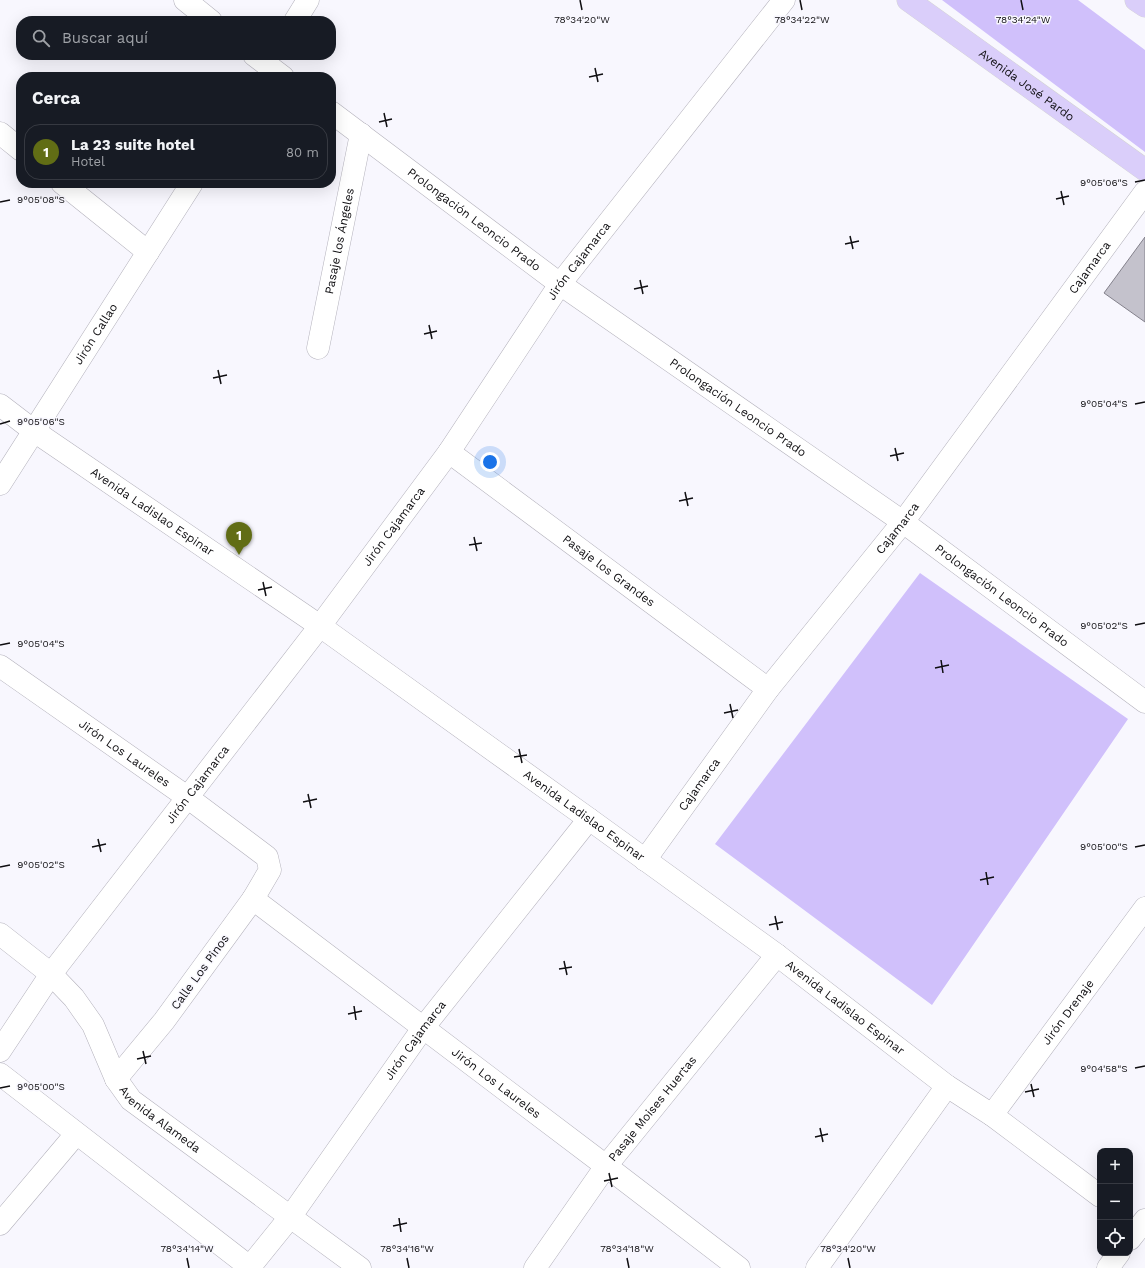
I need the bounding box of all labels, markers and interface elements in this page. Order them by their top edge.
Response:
text: 78°34'20"W [554,14,610,25]
text: 78°34'22"W [774,14,830,25]
text: 78°34'24"W [996,14,1051,25]
search box [16,16,336,60]
icon: search [30,27,52,49]
text: Buscar aquí [62,29,148,47]
street label: Avenida José Pardo [976,46,1077,124]
text: Cerca [32,88,80,108]
text: La 23 suite hotel [71,136,195,154]
text: 1 [43,145,49,160]
text: 80 m [286,145,319,160]
text: Hotel [71,154,105,169]
street label: Prolongación Leoncio Prado [405,165,543,274]
text: 9°05'06"S [1080,177,1128,188]
street label: Pasaje los Ángeles [322,187,357,295]
text: 9°05'08"S [17,194,65,205]
street label: Jirón Cajamarca [544,219,613,303]
street label: Cajamarca [1066,238,1114,296]
street label: Jirón Callao [71,301,120,367]
street label: Prolongación Leoncio Prado [667,355,809,460]
text: 9°05'04"S [1080,398,1128,409]
text: 9°05'06"S [17,416,65,427]
your location [480,452,500,472]
street label: Avenida Ladislao Espinar [88,465,217,559]
street label: Jirón Cajamarca [360,484,428,569]
street label: Cajamarca [873,500,922,557]
pin: 1 [226,522,252,555]
street label: Pasaje los Grandes [560,532,658,609]
street label: Prolongación Leoncio Prado [932,541,1071,650]
text: 9°05'02"S [1080,620,1128,631]
text: 9°05'04"S [17,638,65,649]
street label: Jirón Los Laureles [76,716,173,790]
street label: Jirón Cajamarca [163,742,232,826]
street label: Cajamarca [676,755,723,814]
street label: Avenida Ladislao Espinar [521,767,648,864]
text: 9°05'00"S [1080,841,1128,852]
text: 9°05'02"S [17,859,65,870]
street label: Calle Los Pinos [168,932,232,1012]
street label: Avenida Ladislao Espinar [783,957,907,1058]
street label: Jirón Drenaje [1039,976,1097,1048]
street label: Jirón Cajamarca [382,998,449,1083]
street label: Jirón Los Laureles [449,1045,544,1121]
street label: Pasaje Moises Huertas [606,1053,699,1164]
text: 9°04'58"S [1080,1063,1128,1074]
text: 9°05'00"S [17,1081,65,1092]
street label: Avenida Alameda [116,1083,203,1156]
map controls [1097,1148,1133,1256]
button: + [1097,1148,1133,1184]
button: − [1097,1184,1133,1220]
button: locate [1097,1220,1133,1256]
text: 78°34'14"W [160,1243,214,1254]
text: 78°34'16"W [380,1243,434,1254]
text: 78°34'18"W [600,1243,654,1254]
text: 78°34'20"W [820,1243,876,1254]

